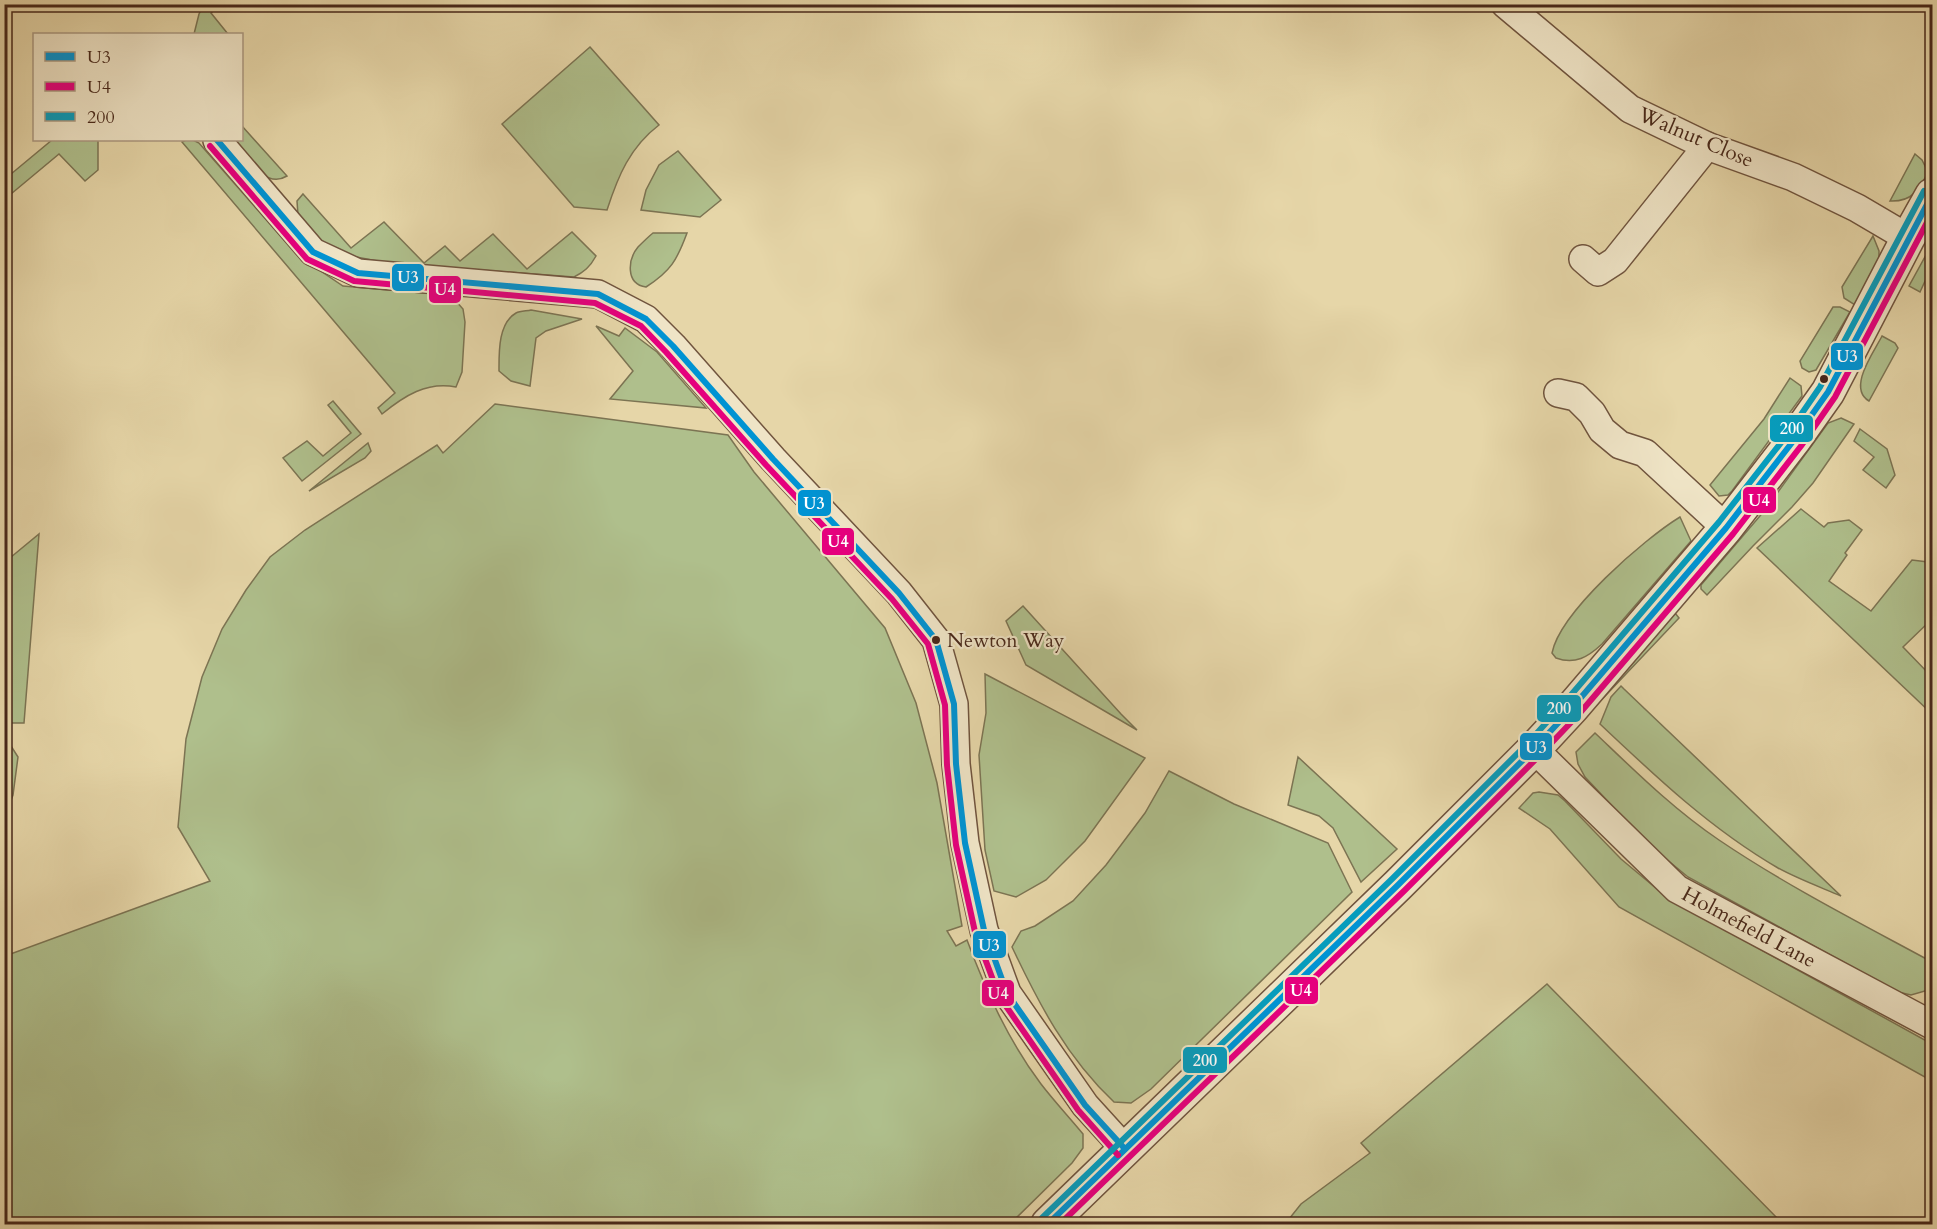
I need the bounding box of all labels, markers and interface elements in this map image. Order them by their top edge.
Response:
legend [33,33,243,141]
text: U3 [87,45,111,70]
text: U4 [87,75,111,100]
street label: Walnut Close [1633,100,1758,175]
text: 200 [87,105,115,130]
line badge: U3 [391,263,425,292]
text: U3 [397,267,419,289]
line badge: U4 [428,275,462,304]
text: U4 [434,279,456,301]
line badge: U3 [1830,342,1864,371]
text: U3 [1836,346,1858,368]
unlabelled marker [1818,373,1830,385]
line badge: 200 [1769,414,1814,443]
text: 200 [1780,418,1804,440]
line badge: U4 [1742,486,1777,514]
line badge: U3 [797,489,832,517]
text: U4 [1748,490,1770,512]
text: U3 [803,493,825,515]
line badge: U4 [821,527,855,556]
text: U4 [827,531,849,553]
place label: Newton Way [947,627,1065,654]
marker: Newton Way [930,634,942,646]
line badge: 200 [1536,694,1582,723]
text: 200 [1547,698,1571,720]
line badge: U3 [1519,732,1553,761]
text: U3 [1525,737,1547,759]
street label: Holmefield Lane [1676,880,1821,975]
line badge: U3 [972,930,1007,959]
text: U3 [978,935,1000,957]
line badge: U4 [1284,976,1319,1005]
line badge: U4 [981,979,1015,1007]
text: U4 [1290,980,1312,1002]
text: U4 [987,983,1009,1005]
line badge: 200 [1182,1046,1228,1074]
text: 200 [1193,1050,1217,1072]

